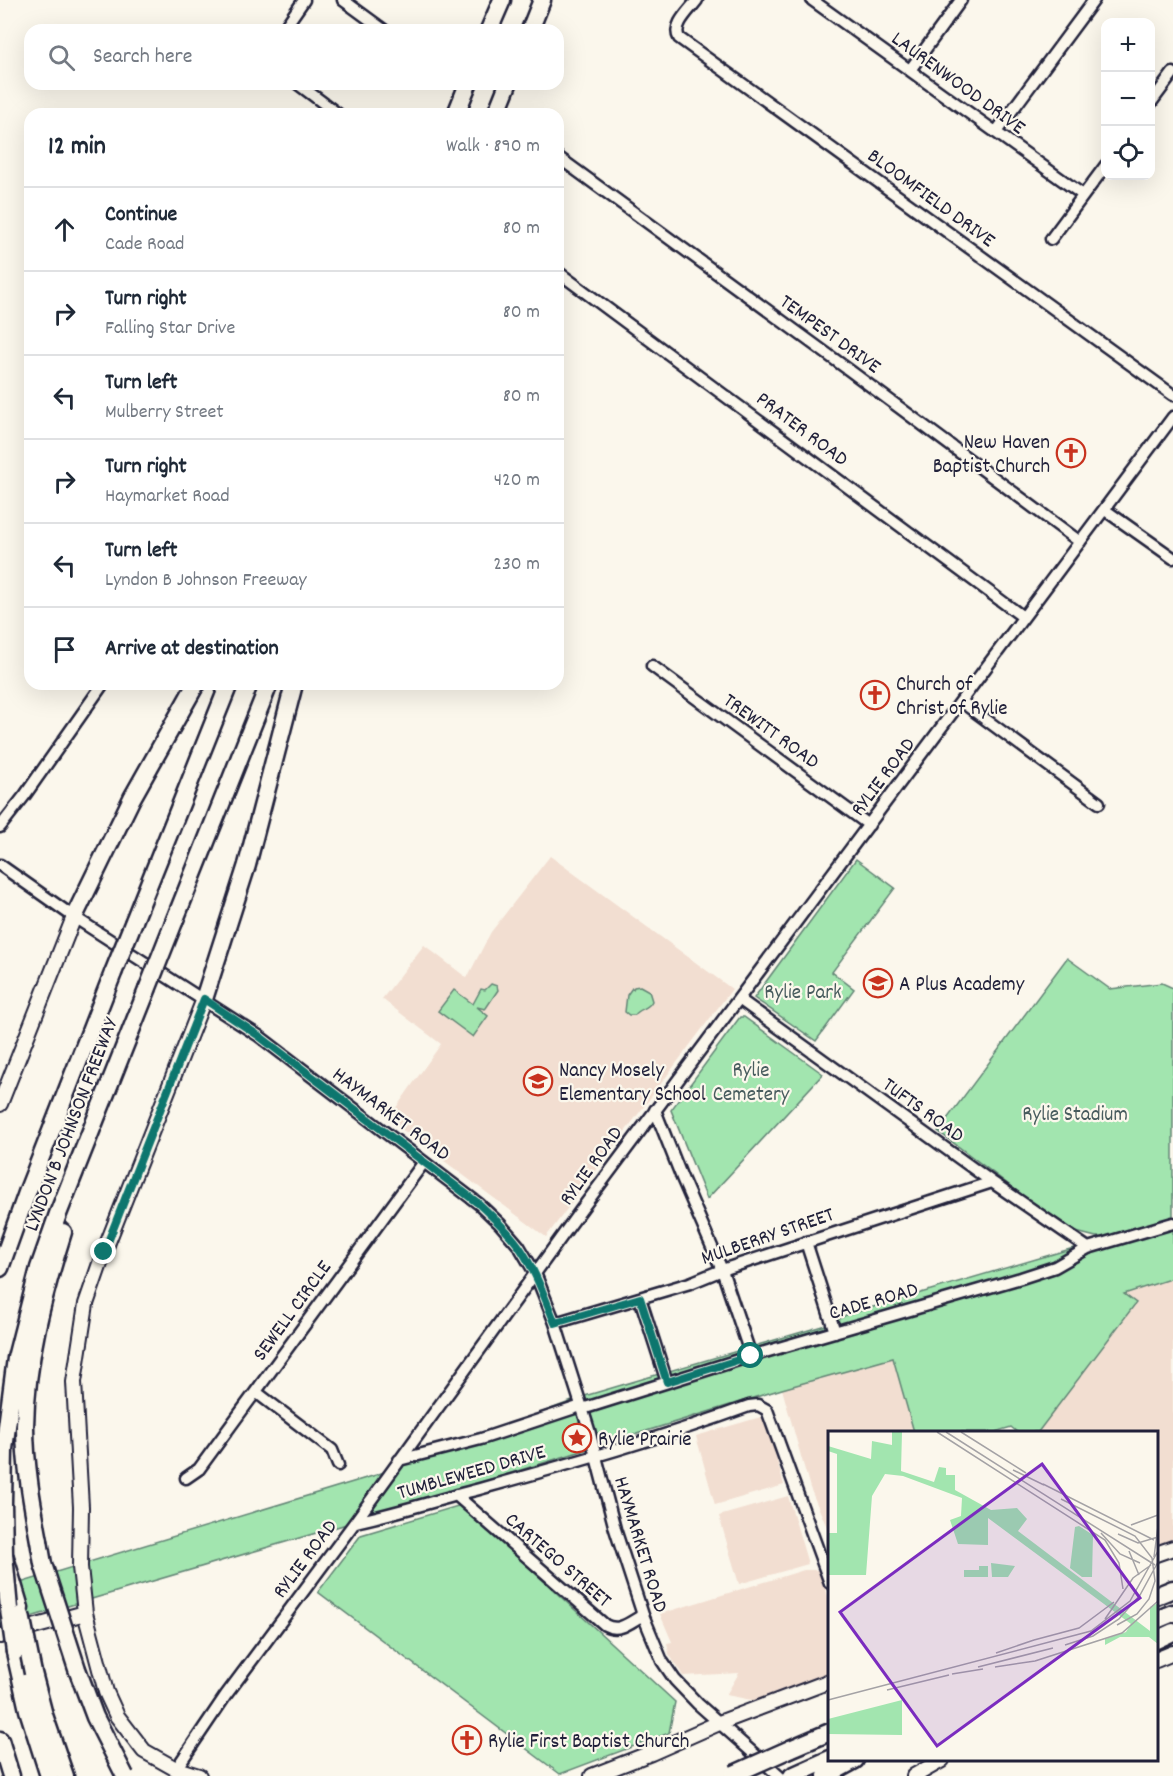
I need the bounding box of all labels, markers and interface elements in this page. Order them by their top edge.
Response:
map controls [1101,18,1155,180]
button: + [1101,18,1155,72]
search box [24,24,564,90]
street label: LAURENWOOD DRIVE [884,25,1031,144]
icon: search [45,41,78,74]
text: Search here [93,42,192,73]
button: − [1101,72,1155,126]
button: locate [1101,126,1155,180]
text: 12 min [48,129,106,166]
text: Walk · 890 m [446,133,540,161]
street label: BLOOMFIELD DRIVE [860,143,1001,256]
text: Continue [105,200,177,231]
icon: ahead [48,213,81,246]
text: 80 m [503,215,540,243]
text: Cade Road [105,231,184,259]
text: Turn right [105,284,187,315]
street label: TEMPEST DRIVE [772,288,887,383]
icon: right [48,297,81,330]
text: 80 m [503,299,540,327]
text: Falling Star Drive [105,315,235,343]
text: Turn left [105,368,177,399]
icon: left [48,381,81,414]
text: 80 m [503,383,540,411]
street label: PRATER ROAD [749,386,854,475]
text: Mulberry Street [105,399,224,427]
place label: New Haven Baptist Church [933,429,1050,483]
church icon: New Haven Baptist Church [1055,437,1087,469]
text: Turn right [105,452,187,483]
icon: right [48,465,81,498]
text: 420 m [494,467,540,495]
text: Haymarket Road [105,483,230,511]
text: Turn left [105,536,177,567]
icon: left [48,549,81,582]
text: 230 m [493,551,540,579]
text: Lyndon B Johnson Freeway [105,567,307,595]
icon: arrive [48,633,81,666]
text: Arrive at destination [105,634,279,665]
place label: Church of Christ of Rylie [896,671,1007,725]
church icon: Church of Christ of Rylie [859,679,891,711]
street label: TREWITT ROAD [716,687,825,778]
street label: RYLIE ROAD [845,732,924,824]
school or university icon: A Plus Academy [862,967,894,999]
place label: A Plus Academy [899,971,1025,1001]
park label: Rylie Park [764,979,842,1009]
street label: LYNDON B JOHNSON FREEWAY [18,1013,128,1236]
place label: Nancy Mosely Elementary School [559,1057,706,1111]
park label: Rylie Cemetery [713,1057,790,1111]
street label: HAYMARKET ROAD [325,1061,456,1170]
school or university icon: Nancy Mosely Elementary School [522,1065,554,1097]
street label: TUFTS ROAD [875,1071,970,1152]
park label: Rylie Stadium [1022,1101,1128,1131]
street label: RYLIE ROAD [553,1121,632,1213]
street label: MULBERRY STREET [697,1201,839,1275]
route end [90,1238,116,1264]
street label: SEWELL CIRCLE [247,1255,341,1368]
street label: CADE ROAD [826,1276,922,1330]
route start [737,1342,763,1368]
place icon: Rylie Prairie [561,1422,593,1454]
place label: Rylie Prairie [598,1426,692,1456]
inset map [828,1431,1158,1761]
street label: TUMBLEWEED DRIVE [394,1438,550,1509]
street label: HAYMARKET ROAD [604,1473,674,1617]
street label: CARTEGO STREET [497,1506,617,1617]
street label: RYLIE ROAD [267,1514,346,1606]
church icon: Rylie First Baptist Church [451,1724,483,1756]
place label: Rylie First Baptist Church [488,1728,689,1758]

